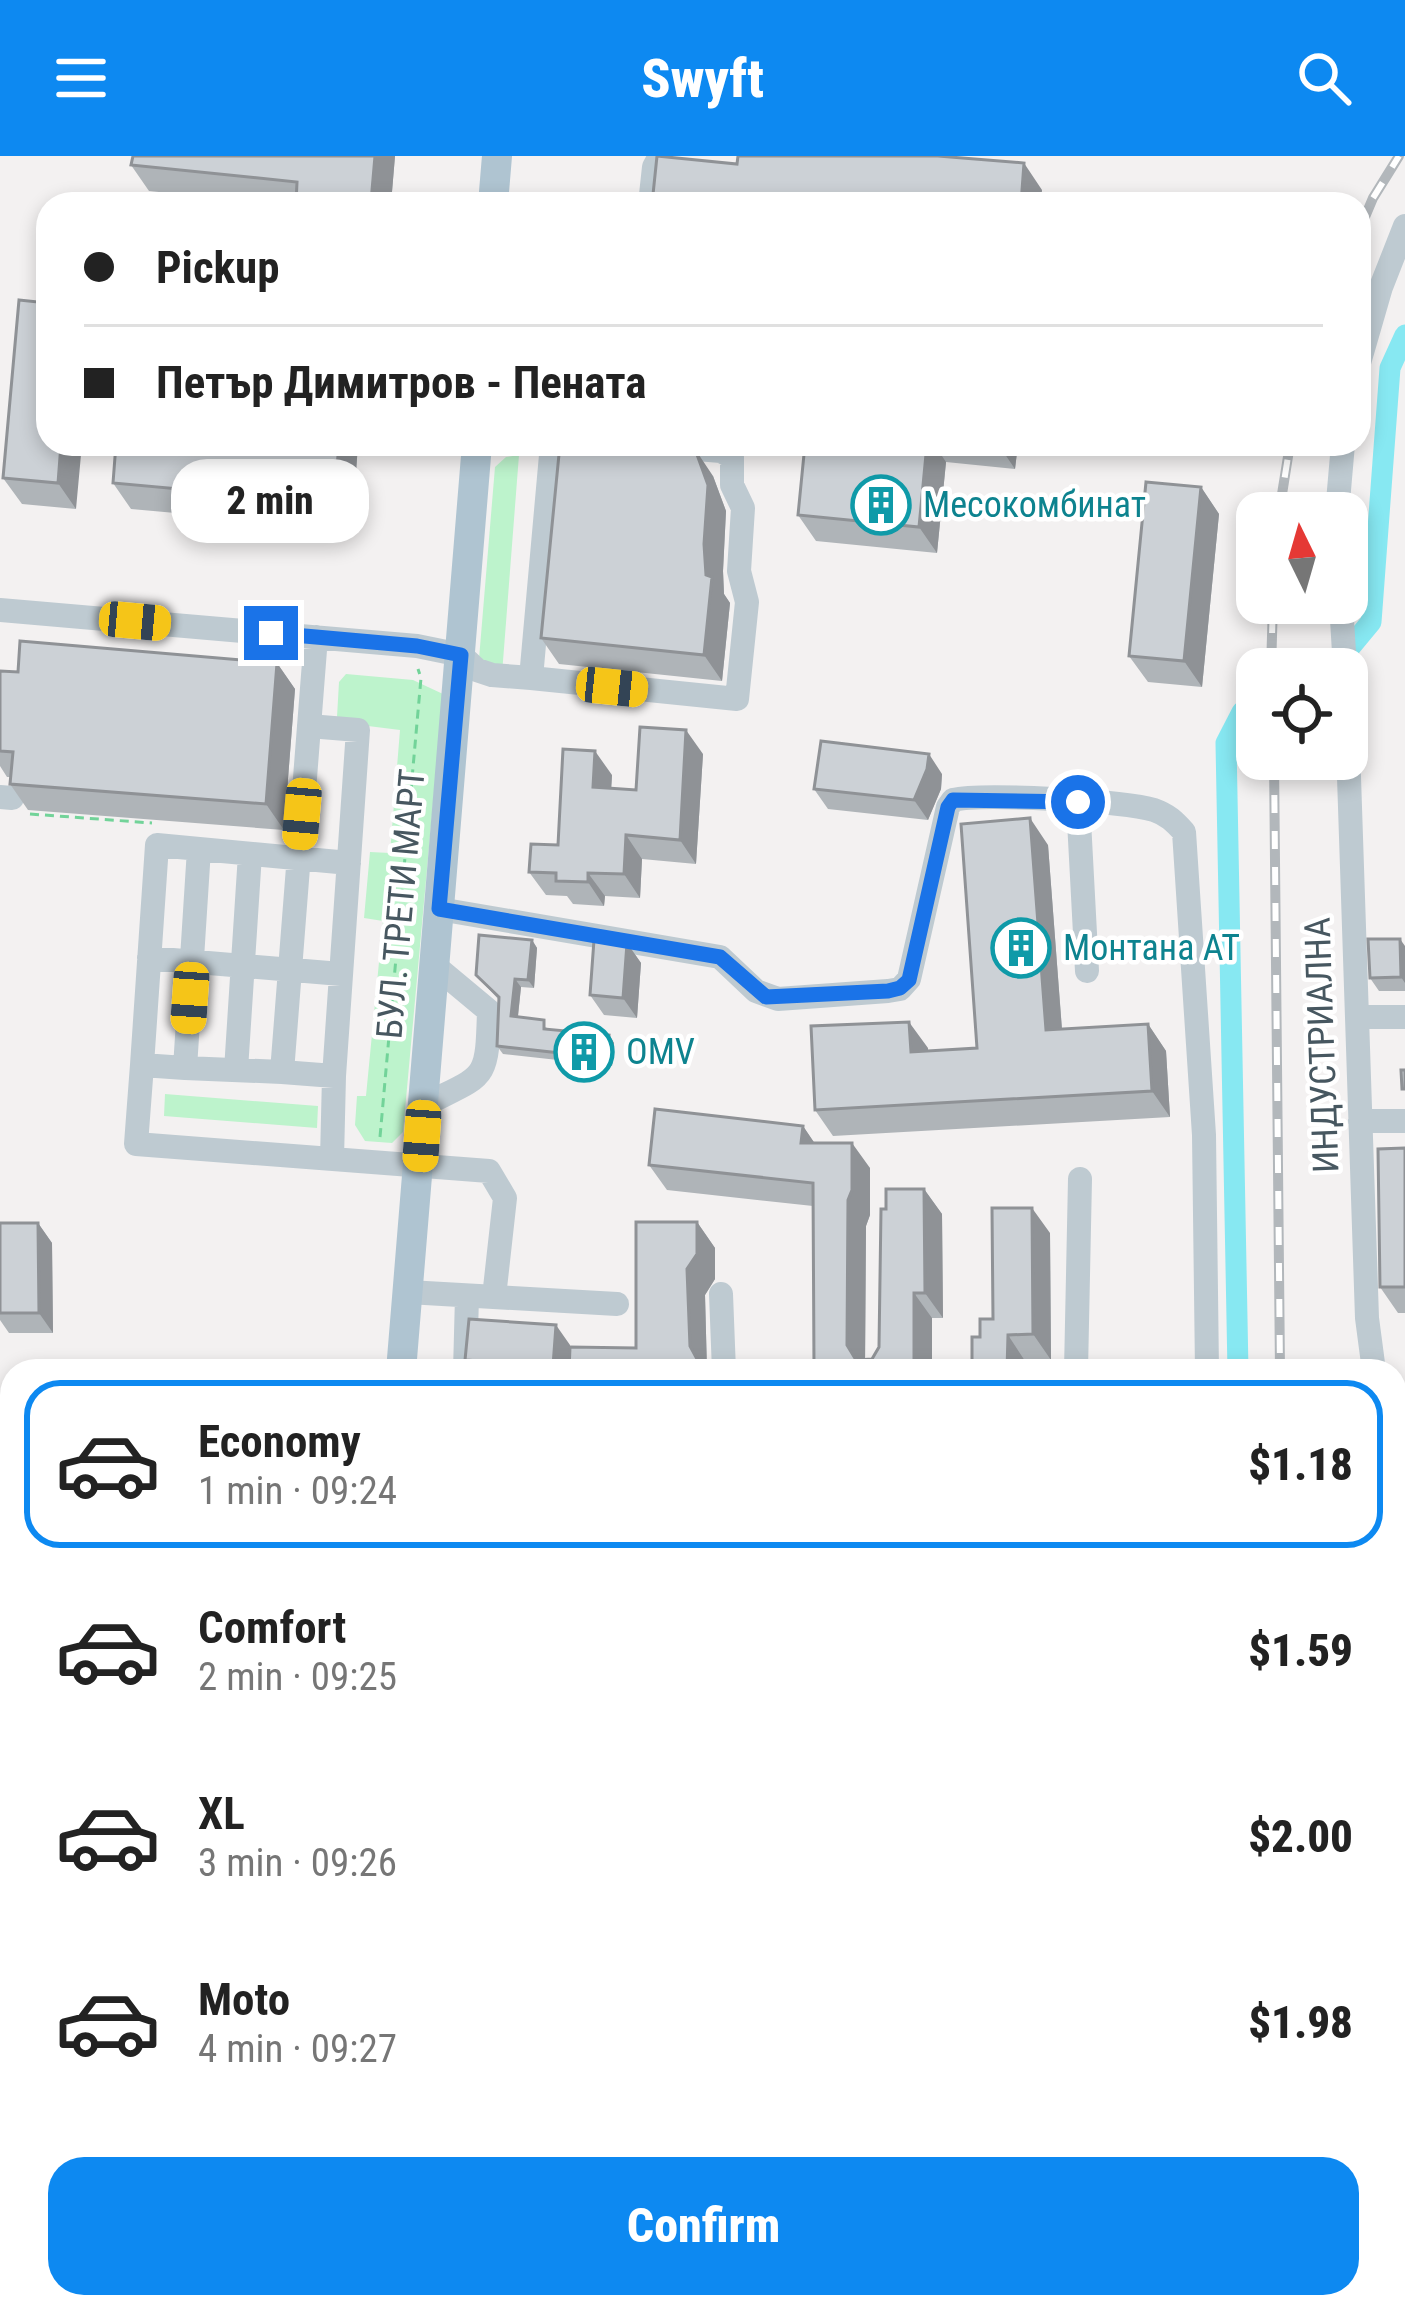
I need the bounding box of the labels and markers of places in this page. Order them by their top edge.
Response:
building icon: Месокомбинат [850,474,912,536]
place label: Месокомбинат [923,484,1146,526]
building icon: Монтана АТ [990,917,1052,979]
place label: Монтана АТ [1063,927,1240,969]
building icon: OMV [553,1021,615,1083]
place label: OMV [626,1031,695,1073]

